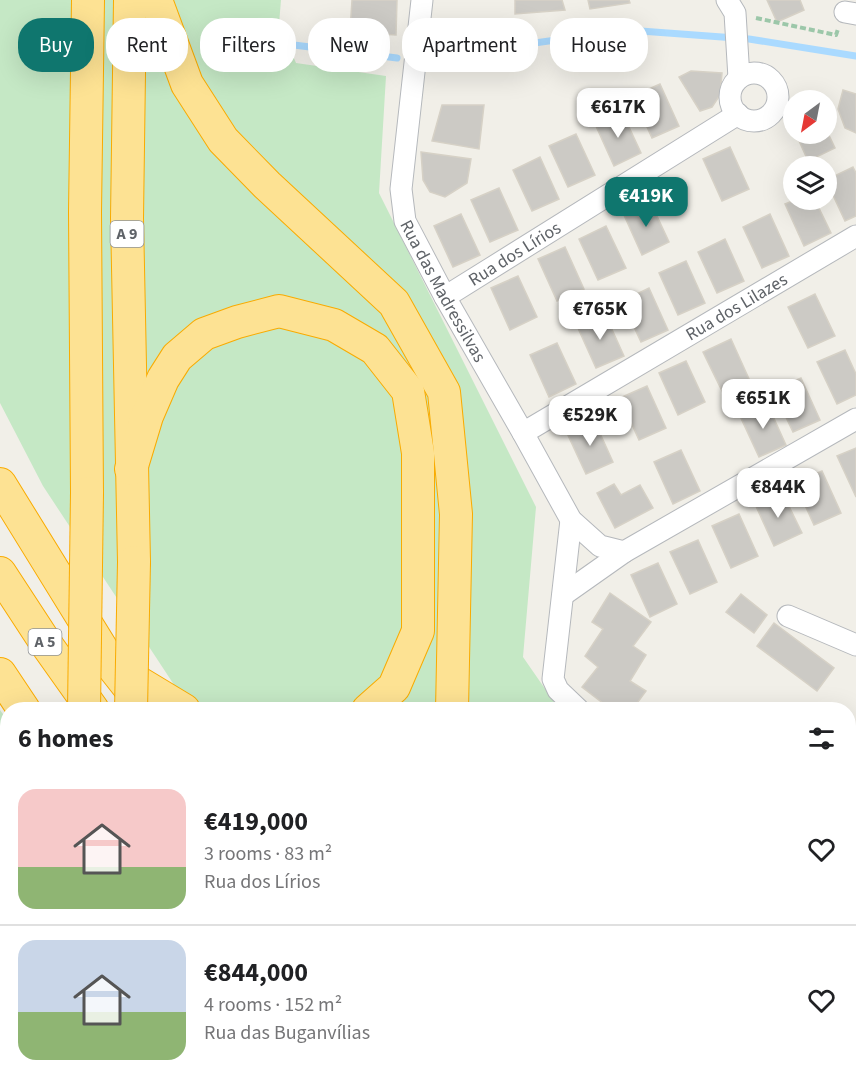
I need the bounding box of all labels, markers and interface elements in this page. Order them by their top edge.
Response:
chip: Buy [18,18,94,72]
chip: Rent [106,18,188,72]
chip: Filters [200,18,296,72]
chip: New [308,18,390,72]
chip: Apartment [402,18,538,72]
chip: House [550,18,648,72]
pin: €617K [576,88,660,139]
north arrow [783,90,837,144]
map controls [783,90,837,210]
text: €617K [591,93,645,121]
button: layers [783,156,837,210]
pin: €419K [604,177,688,228]
text: €419K [619,182,673,210]
street label: Rua das Madressilvas [394,215,492,367]
street label: Rua dos Lírios [464,215,566,292]
road number: A 9 [110,221,144,247]
street label: Rua dos Lilazes [681,267,792,347]
pin: €765K [558,290,642,341]
text: €765K [573,295,627,323]
pin: €651K [721,379,805,430]
text: €651K [736,384,790,412]
pin: €529K [548,396,632,447]
text: €529K [563,401,617,429]
pin: €844K [736,468,820,519]
text: €844K [751,473,805,501]
road number: A 5 [28,629,62,655]
text: 6 homes [18,720,113,757]
icon: filters [805,722,838,755]
text: €419,000 [204,803,308,840]
icon: home [66,813,138,885]
icon: heart [805,833,838,866]
text: 3 rooms · 83 m² [204,840,332,868]
text: Rua dos Lírios [204,868,320,896]
text: €844,000 [204,954,308,991]
icon: home [66,964,138,1036]
icon: heart [805,984,838,1017]
text: 4 rooms · 152 m² [204,991,342,1019]
text: Rua das Buganvílias [204,1019,370,1047]

